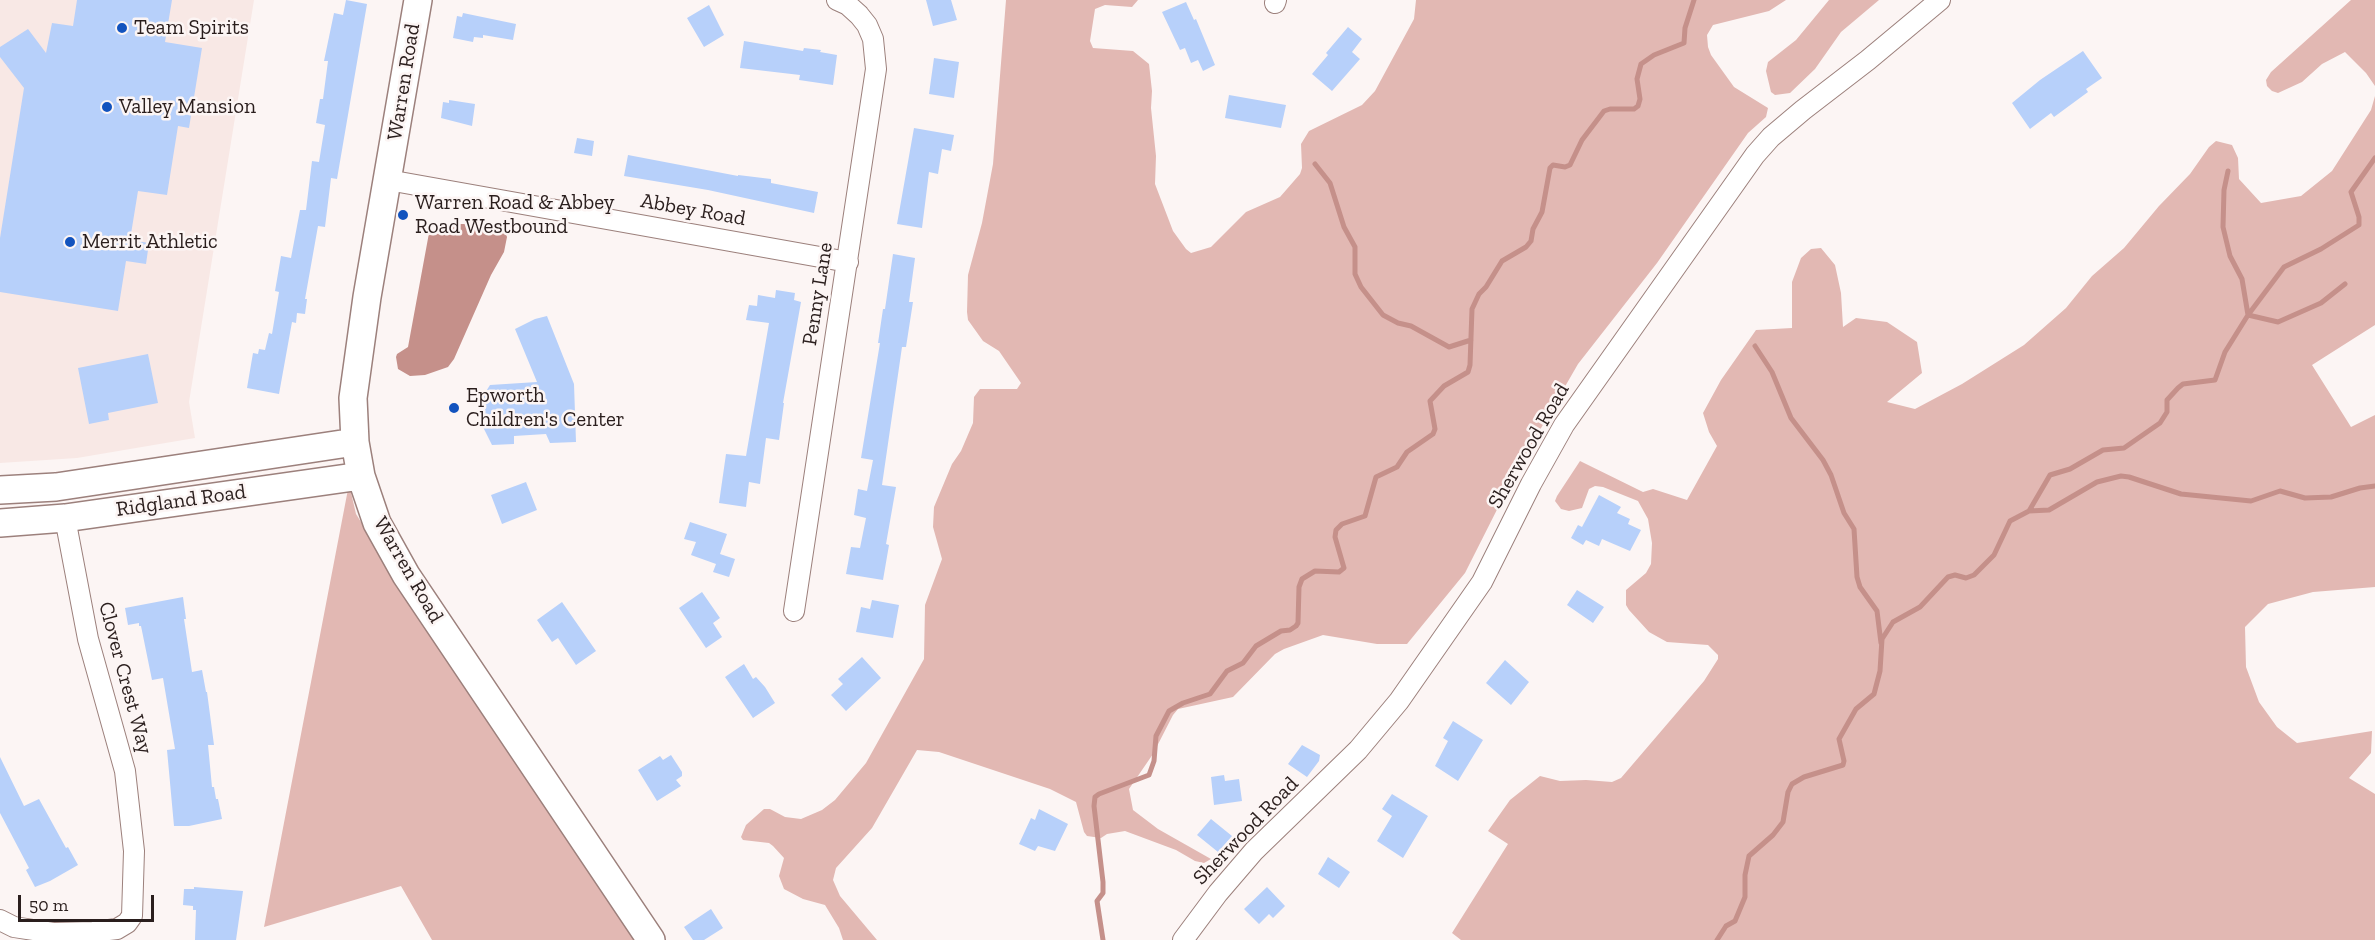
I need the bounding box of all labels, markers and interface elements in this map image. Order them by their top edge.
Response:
place label: Team Spirits [134,15,249,41]
marker: Team Spirits [115,21,129,35]
street label: Warren Road [382,22,426,142]
place label: Valley Mansion [119,94,256,120]
marker: Valley Mansion [100,100,114,114]
street label: Abbey Road [639,188,747,232]
place label: Warren Road & Abbey Road Westbound [415,190,614,240]
marker: Warren Road & Abbey Road Westbound [396,208,410,222]
place label: Merrit Athletic [82,229,218,255]
marker: Merrit Athletic [63,235,77,249]
street label: Penny Lane [797,241,839,347]
street label: Sherwood Road [1483,379,1575,513]
place label: Epworth Children's Center [466,383,625,433]
marker: Epworth Children's Center [447,401,461,415]
street label: Ridgland Road [114,479,248,523]
street label: Warren Road [368,512,448,628]
street label: Clover Crest Way [93,599,157,757]
street label: Sherwood Road [1188,772,1304,890]
scale bar [21,883,158,921]
text: 50 m [29,894,68,916]

